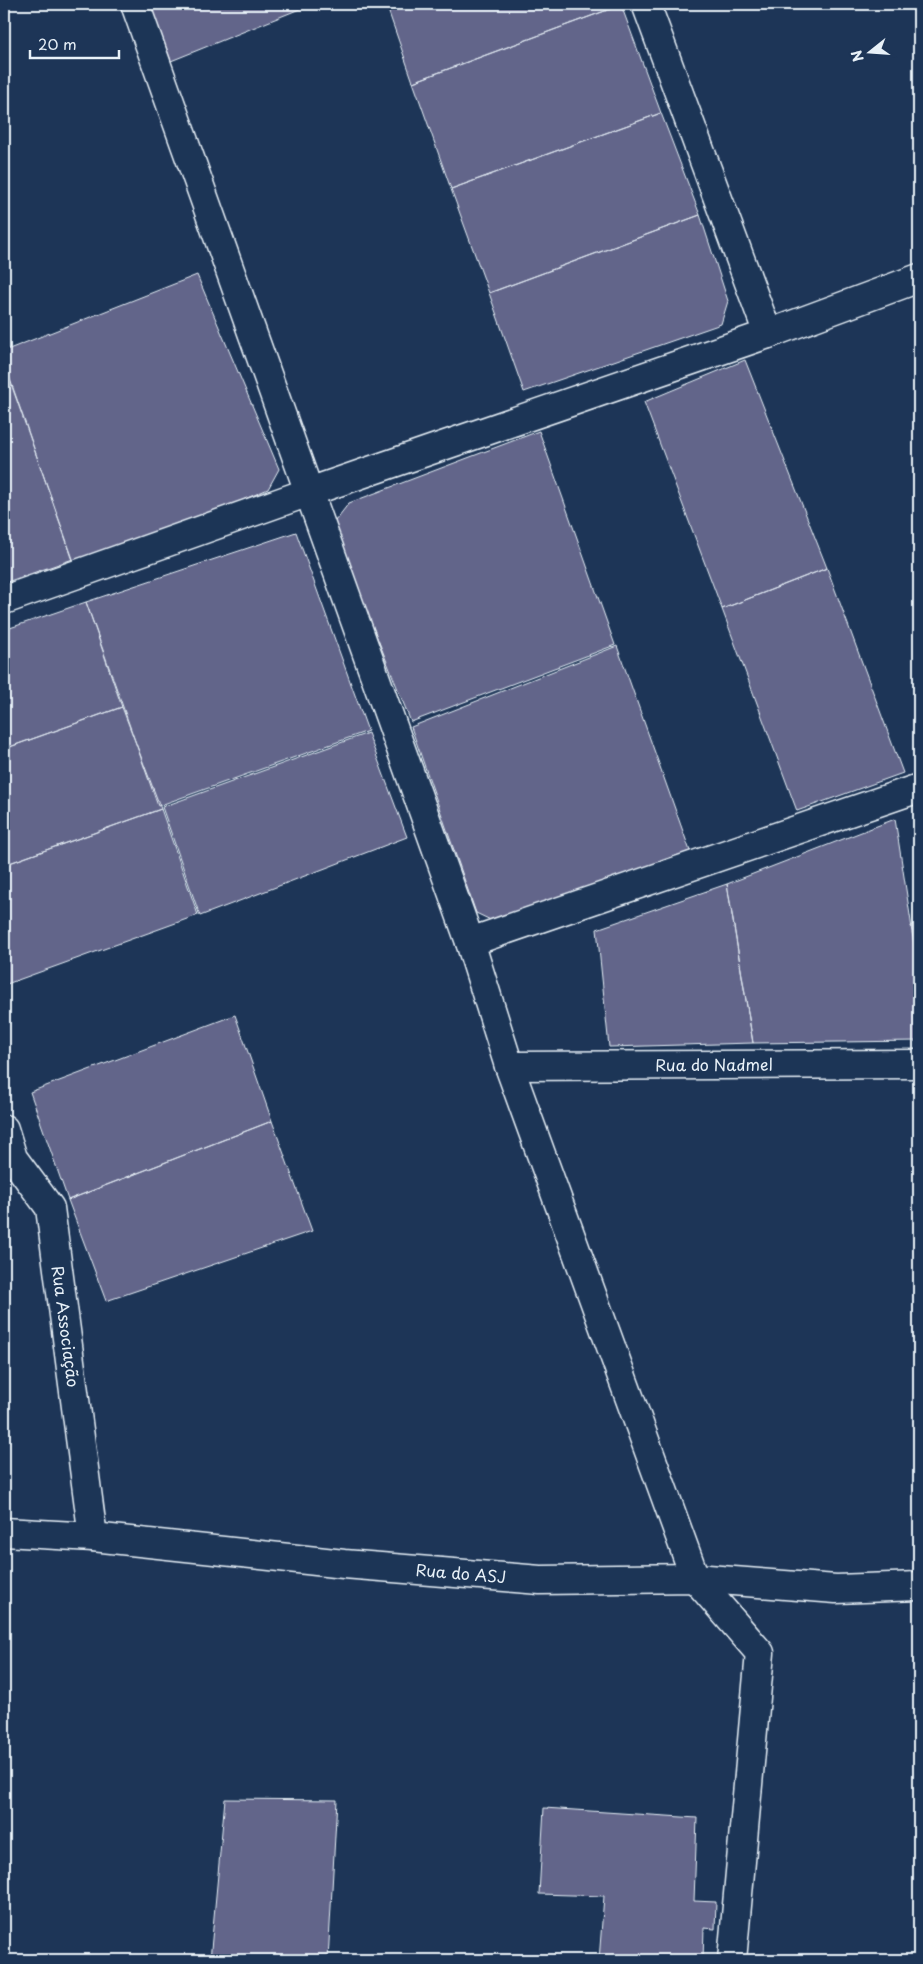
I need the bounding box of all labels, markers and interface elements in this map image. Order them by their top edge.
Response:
scale bar [30,28,119,60]
north arrow [846,28,896,78]
text: 20 m [38,32,77,55]
text: N [845,48,869,64]
street label: Rua do Nadmel [655,1052,773,1076]
street label: Rua Associação [47,1264,86,1389]
street label: Rua do ASJ [415,1557,507,1588]

